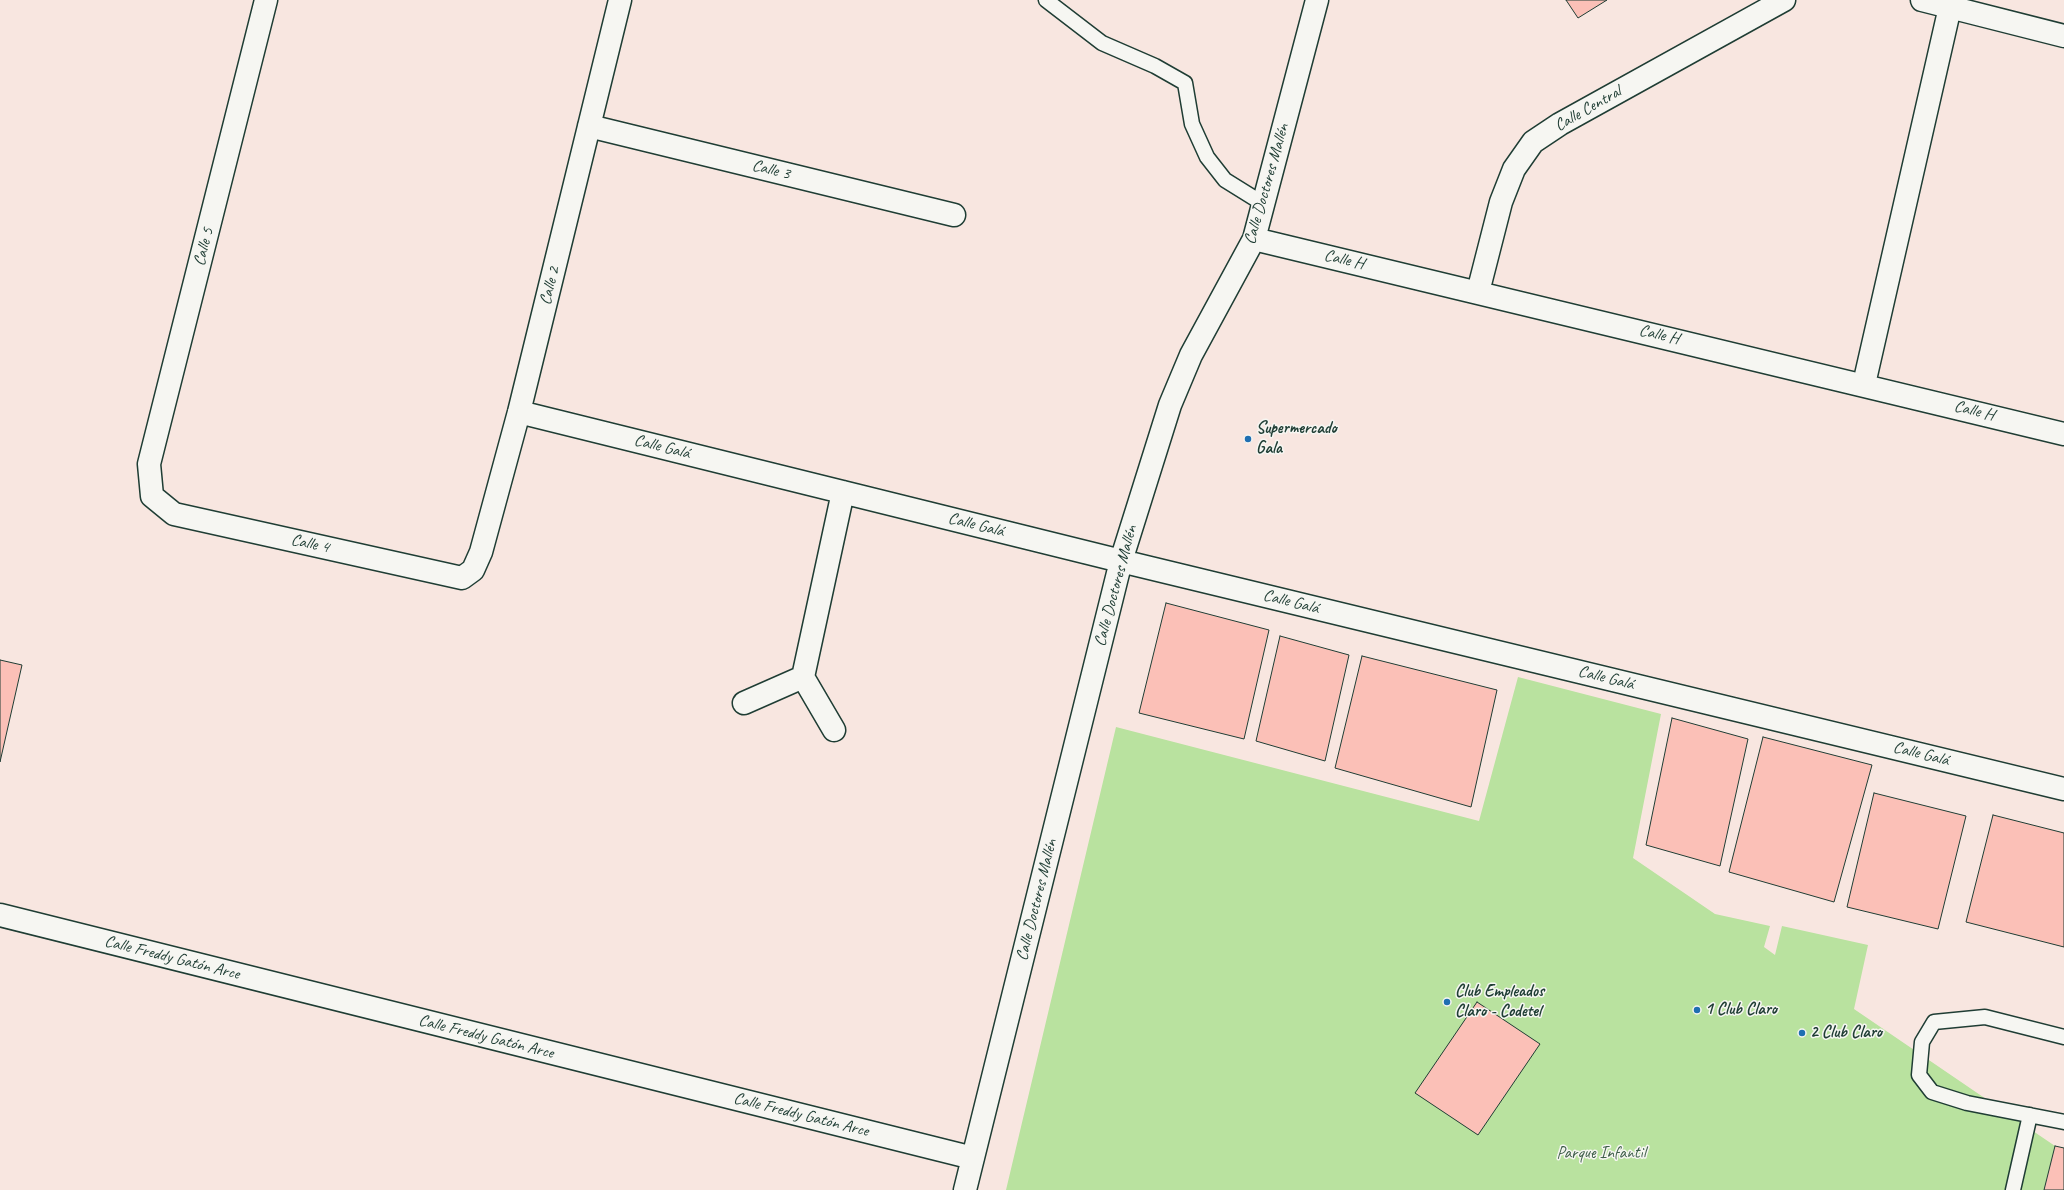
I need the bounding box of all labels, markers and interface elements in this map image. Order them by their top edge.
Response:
street label: Calle Central [1551,82,1625,136]
street label: Calle Doctores Mallén [1240,121,1294,247]
street label: Calle 3 [750,155,792,185]
street label: Calle 5 [189,226,219,268]
street label: Calle H [1322,246,1366,274]
street label: Calle 2 [535,265,565,307]
street label: Calle H [1637,321,1681,349]
street label: Calle H [1952,396,1996,426]
place label: Supermercado Gala [1256,419,1337,459]
street label: Calle Galá [632,430,692,464]
marker: Supermercado Gala [1243,434,1253,444]
street label: Calle Galá [946,508,1006,542]
street label: Calle Doctores Mallén [1090,523,1142,649]
street label: Calle 4 [289,530,331,558]
street label: Calle Galá [1261,585,1321,619]
street label: Calle Galá [1576,661,1636,695]
street label: Calle Galá [1891,737,1951,771]
street label: Calle Doctores Mallén [1012,837,1062,963]
street label: Calle Freddy Gatón Arce [102,931,242,985]
place label: Club Empleados Claro - Codetel [1455,982,1544,1022]
marker: Club Empleados Claro - Codetel [1442,997,1452,1007]
place label: 1 Club Claro [1705,1000,1777,1020]
marker: 1 Club Claro [1692,1005,1702,1015]
street label: Calle Freddy Gatón Arce [416,1010,556,1064]
place label: 2 Club Claro [1810,1023,1882,1043]
marker: 2 Club Claro [1797,1028,1807,1038]
street label: Calle Freddy Gatón Arce [731,1088,871,1142]
park label: Parque Infantil [1556,1144,1646,1164]

